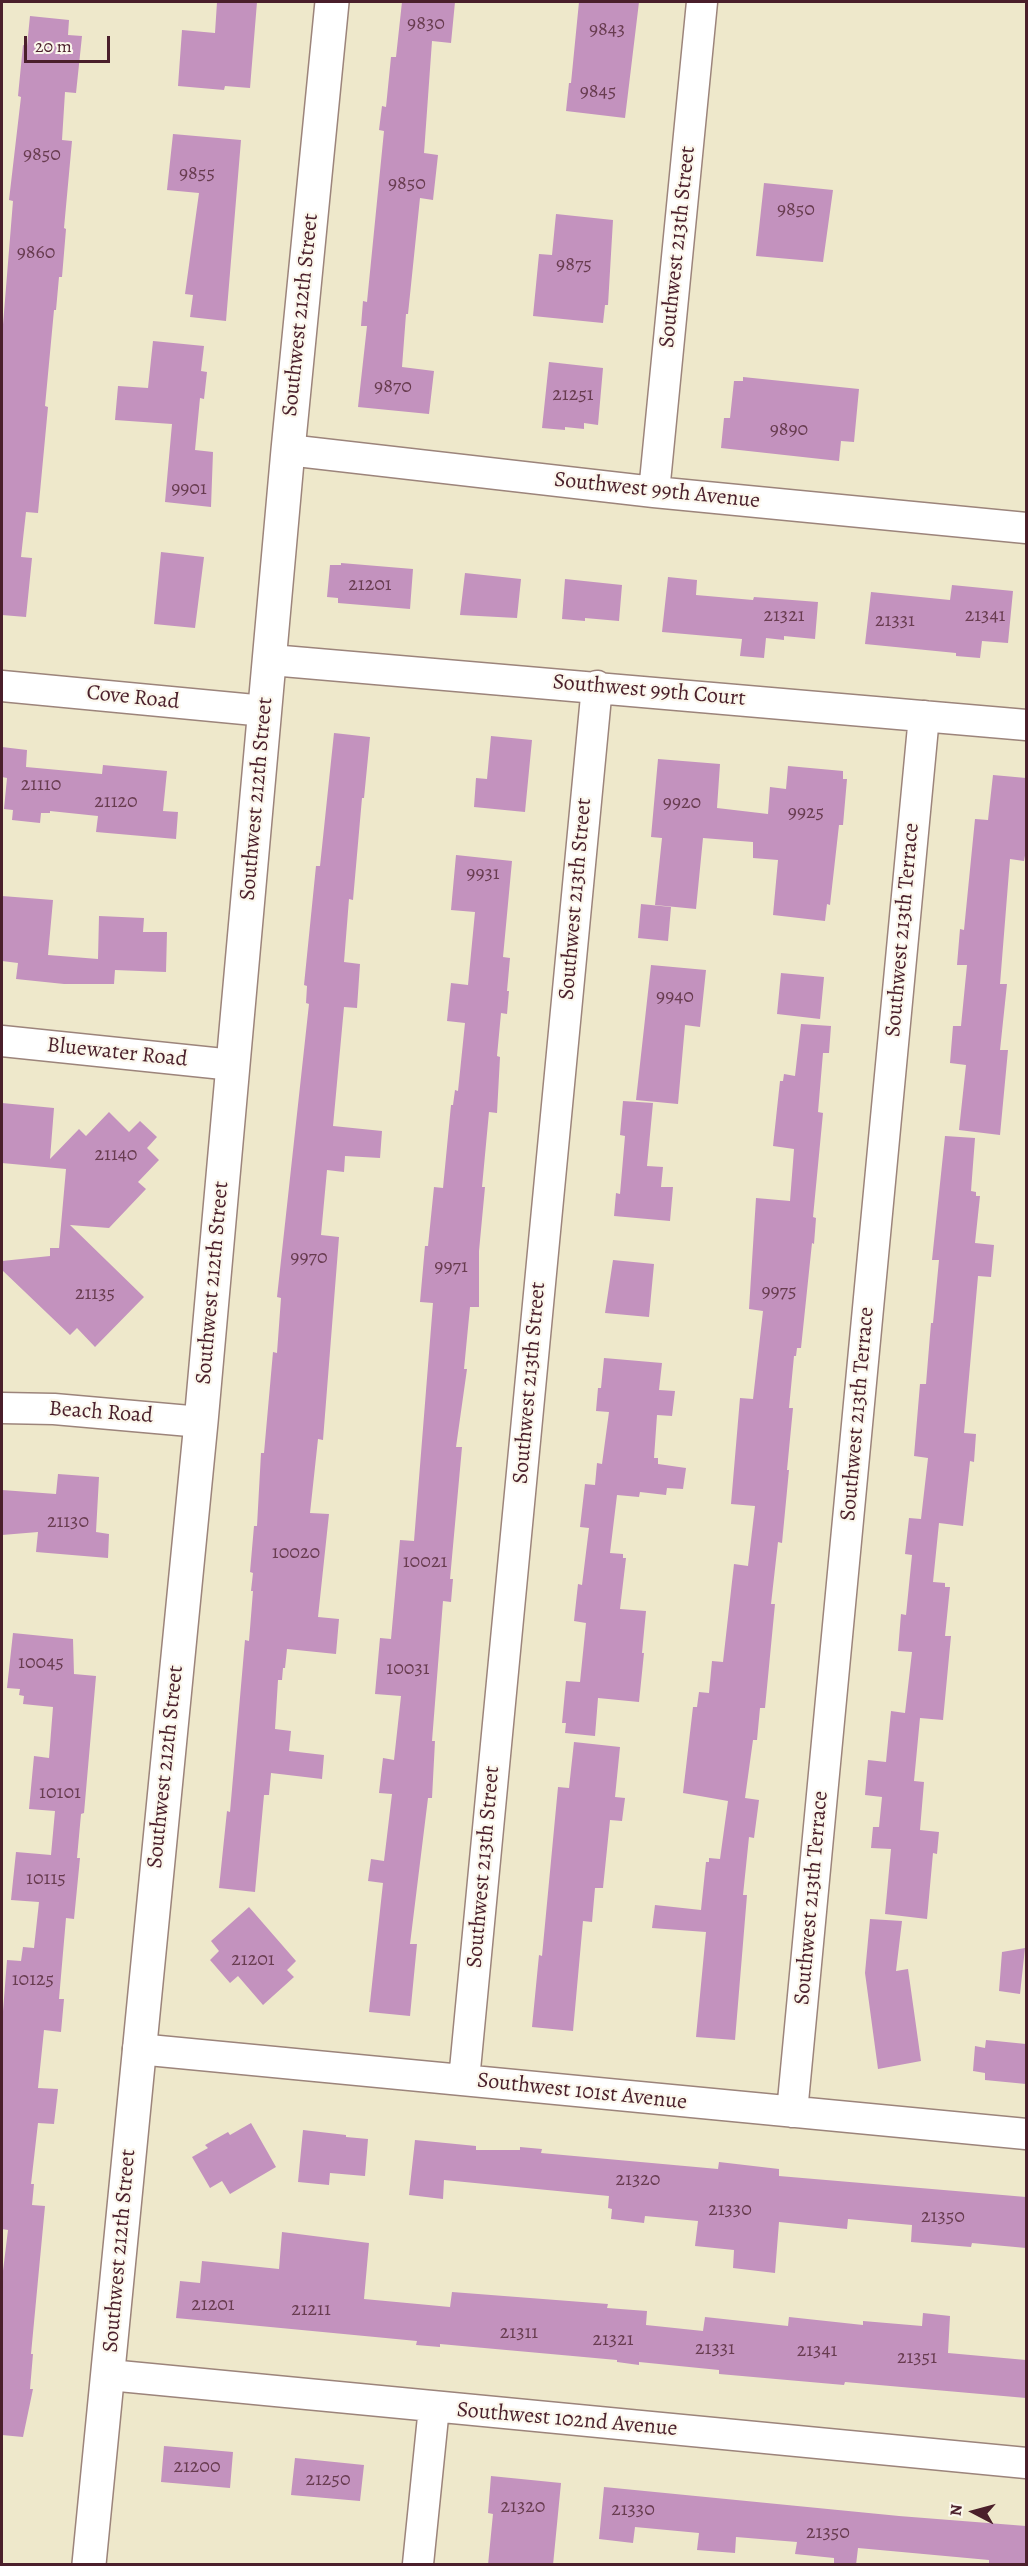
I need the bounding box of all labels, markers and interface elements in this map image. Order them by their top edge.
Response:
house number: 9830 [407,12,445,36]
house number: 9843 [589,18,625,42]
scale bar [27,24,112,62]
text: 20 m [35,34,72,58]
house number: 9845 [580,80,616,104]
house number: 9850 [23,143,61,167]
street label: Southwest 213th Street [654,145,702,349]
house number: 9855 [179,162,215,186]
house number: 9850 [388,172,426,196]
house number: 9850 [777,198,815,222]
street label: Southwest 212th Street [277,212,325,418]
house number: 9860 [17,241,55,265]
house number: 9875 [556,253,592,277]
house number: 9870 [374,375,412,399]
house number: 21251 [552,383,594,407]
house number: 9890 [770,418,808,442]
street label: Southwest 99th Avenue [553,467,761,515]
house number: 9901 [171,477,207,501]
house number: 21201 [348,573,392,597]
house number: 21321 [764,604,804,628]
house number: 21341 [965,604,1005,628]
house number: 21331 [875,609,915,633]
street label: Southwest 99th Court [552,669,746,713]
street label: Cove Road [85,680,181,716]
street label: Southwest 212th Street [235,696,279,902]
house number: 21110 [21,773,61,797]
house number: 21120 [94,790,138,814]
house number: 9920 [663,791,701,815]
street label: Southwest 213th Street [554,797,598,1001]
house number: 9925 [788,801,824,825]
street label: Southwest 213th Terrace [880,822,926,1038]
house number: 9931 [466,862,500,886]
house number: 9940 [656,985,694,1009]
street label: Bluewater Road [45,1032,189,1074]
house number: 21140 [95,1143,137,1167]
street label: Southwest 212th Street [191,1180,235,1386]
house number: 9970 [290,1246,328,1270]
house number: 9971 [434,1255,468,1279]
house number: 9975 [761,1280,797,1304]
street label: Southwest 213th Street [508,1281,552,1485]
house number: 21135 [75,1282,115,1306]
street label: Southwest 213th Terrace [835,1306,881,1522]
street label: Beach Road [48,1396,154,1430]
house number: 21130 [47,1510,89,1534]
house number: 10020 [272,1541,320,1565]
house number: 10021 [403,1550,447,1574]
house number: 10045 [18,1651,64,1675]
house number: 10031 [386,1657,430,1681]
street label: Southwest 212th Street [142,1664,190,1870]
street label: Southwest 213th Street [462,1765,506,1969]
house number: 10101 [39,1781,81,1805]
street label: Southwest 213th Terrace [789,1790,835,2006]
house number: 10115 [26,1867,66,1891]
house number: 21201 [231,1948,275,1972]
house number: 10125 [12,1968,54,1992]
street label: Southwest 101st Avenue [476,2068,688,2116]
street label: Southwest 212th Street [98,2148,142,2354]
house number: 21320 [616,2168,660,2192]
house number: 21330 [708,2198,752,2222]
house number: 21350 [921,2205,965,2229]
house number: 21201 [191,2293,235,2317]
house number: 21211 [291,2298,331,2322]
house number: 21311 [500,2321,538,2345]
house number: 21321 [593,2328,633,2352]
house number: 21331 [695,2337,735,2361]
house number: 21341 [797,2339,837,2363]
house number: 21351 [897,2346,937,2370]
street label: Southwest 102nd Avenue [455,2397,679,2443]
house number: 21200 [173,2455,221,2479]
house number: 21250 [305,2468,351,2492]
north arrow [944,2482,1004,2542]
house number: 21320 [501,2495,545,2519]
house number: 21330 [611,2498,655,2522]
text: N [945,2503,968,2517]
house number: 21350 [806,2521,850,2545]

